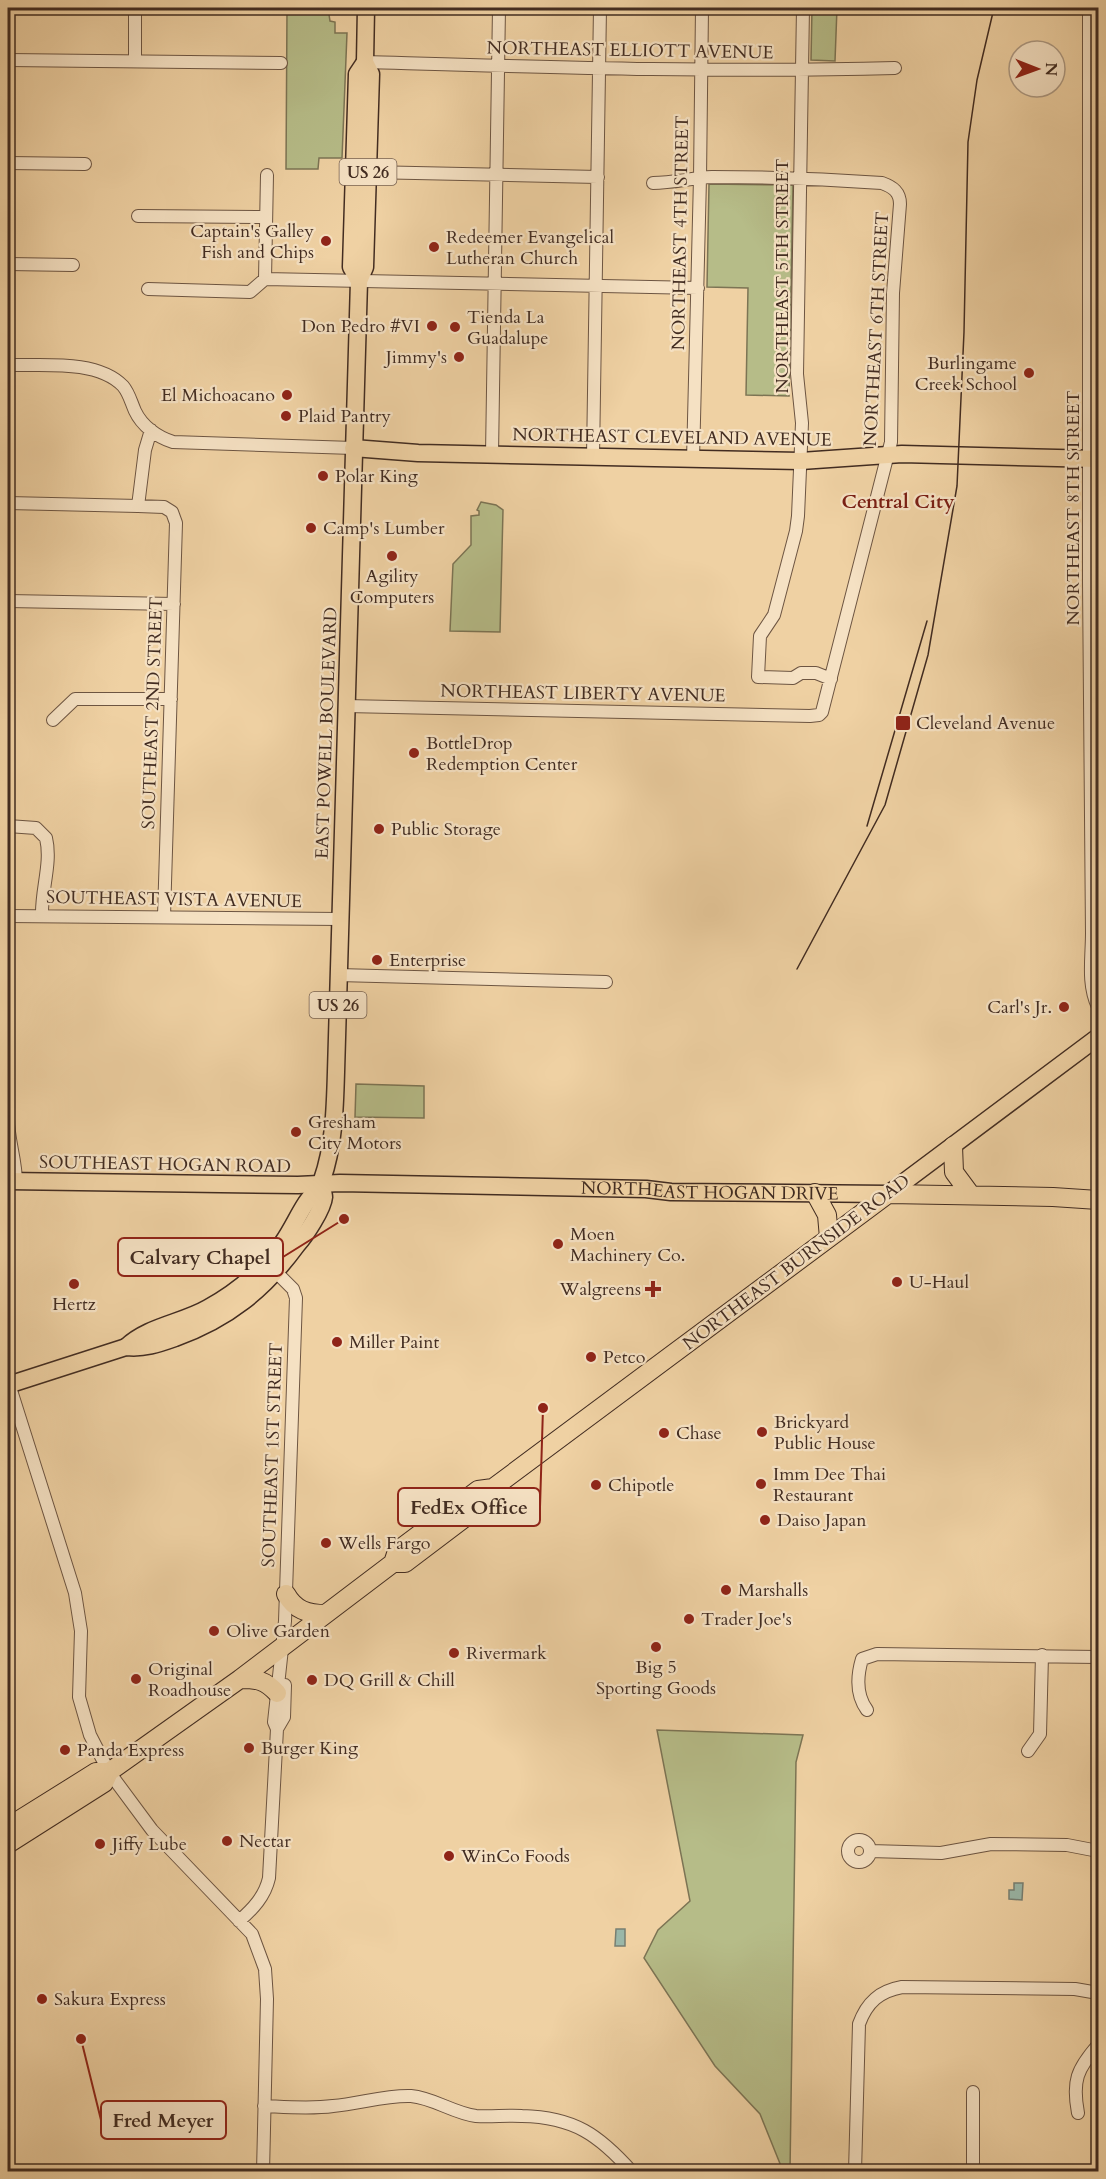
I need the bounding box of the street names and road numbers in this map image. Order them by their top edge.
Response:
street label: NORTHEAST ELLIOTT AVENUE [486,35,774,66]
street label: NORTHEAST 4TH STREET [666,115,695,351]
street label: NORTHEAST 5TH STREET [770,158,795,394]
road number: US 26 [340,159,397,185]
street label: NORTHEAST 6TH STREET [858,211,895,447]
street label: NORTHEAST 8TH STREET [1061,390,1086,626]
street label: NORTHEAST CLEVELAND AVENUE [512,422,832,453]
street label: SOUTHEAST 2ND STREET [136,596,169,830]
street label: EAST POWELL BOULEVARD [310,606,343,860]
street label: NORTHEAST LIBERTY AVENUE [440,679,726,708]
street label: SOUTHEAST VISTA AVENUE [46,885,302,914]
road number: US 26 [310,992,366,1018]
street label: SOUTHEAST HOGAN ROAD [39,1150,291,1179]
street label: NORTHEAST BURNSIDE ROAD [678,1169,915,1356]
street label: NORTHEAST HOGAN DRIVE [581,1176,839,1207]
street label: SOUTHEAST 1ST STREET [256,1342,289,1568]

